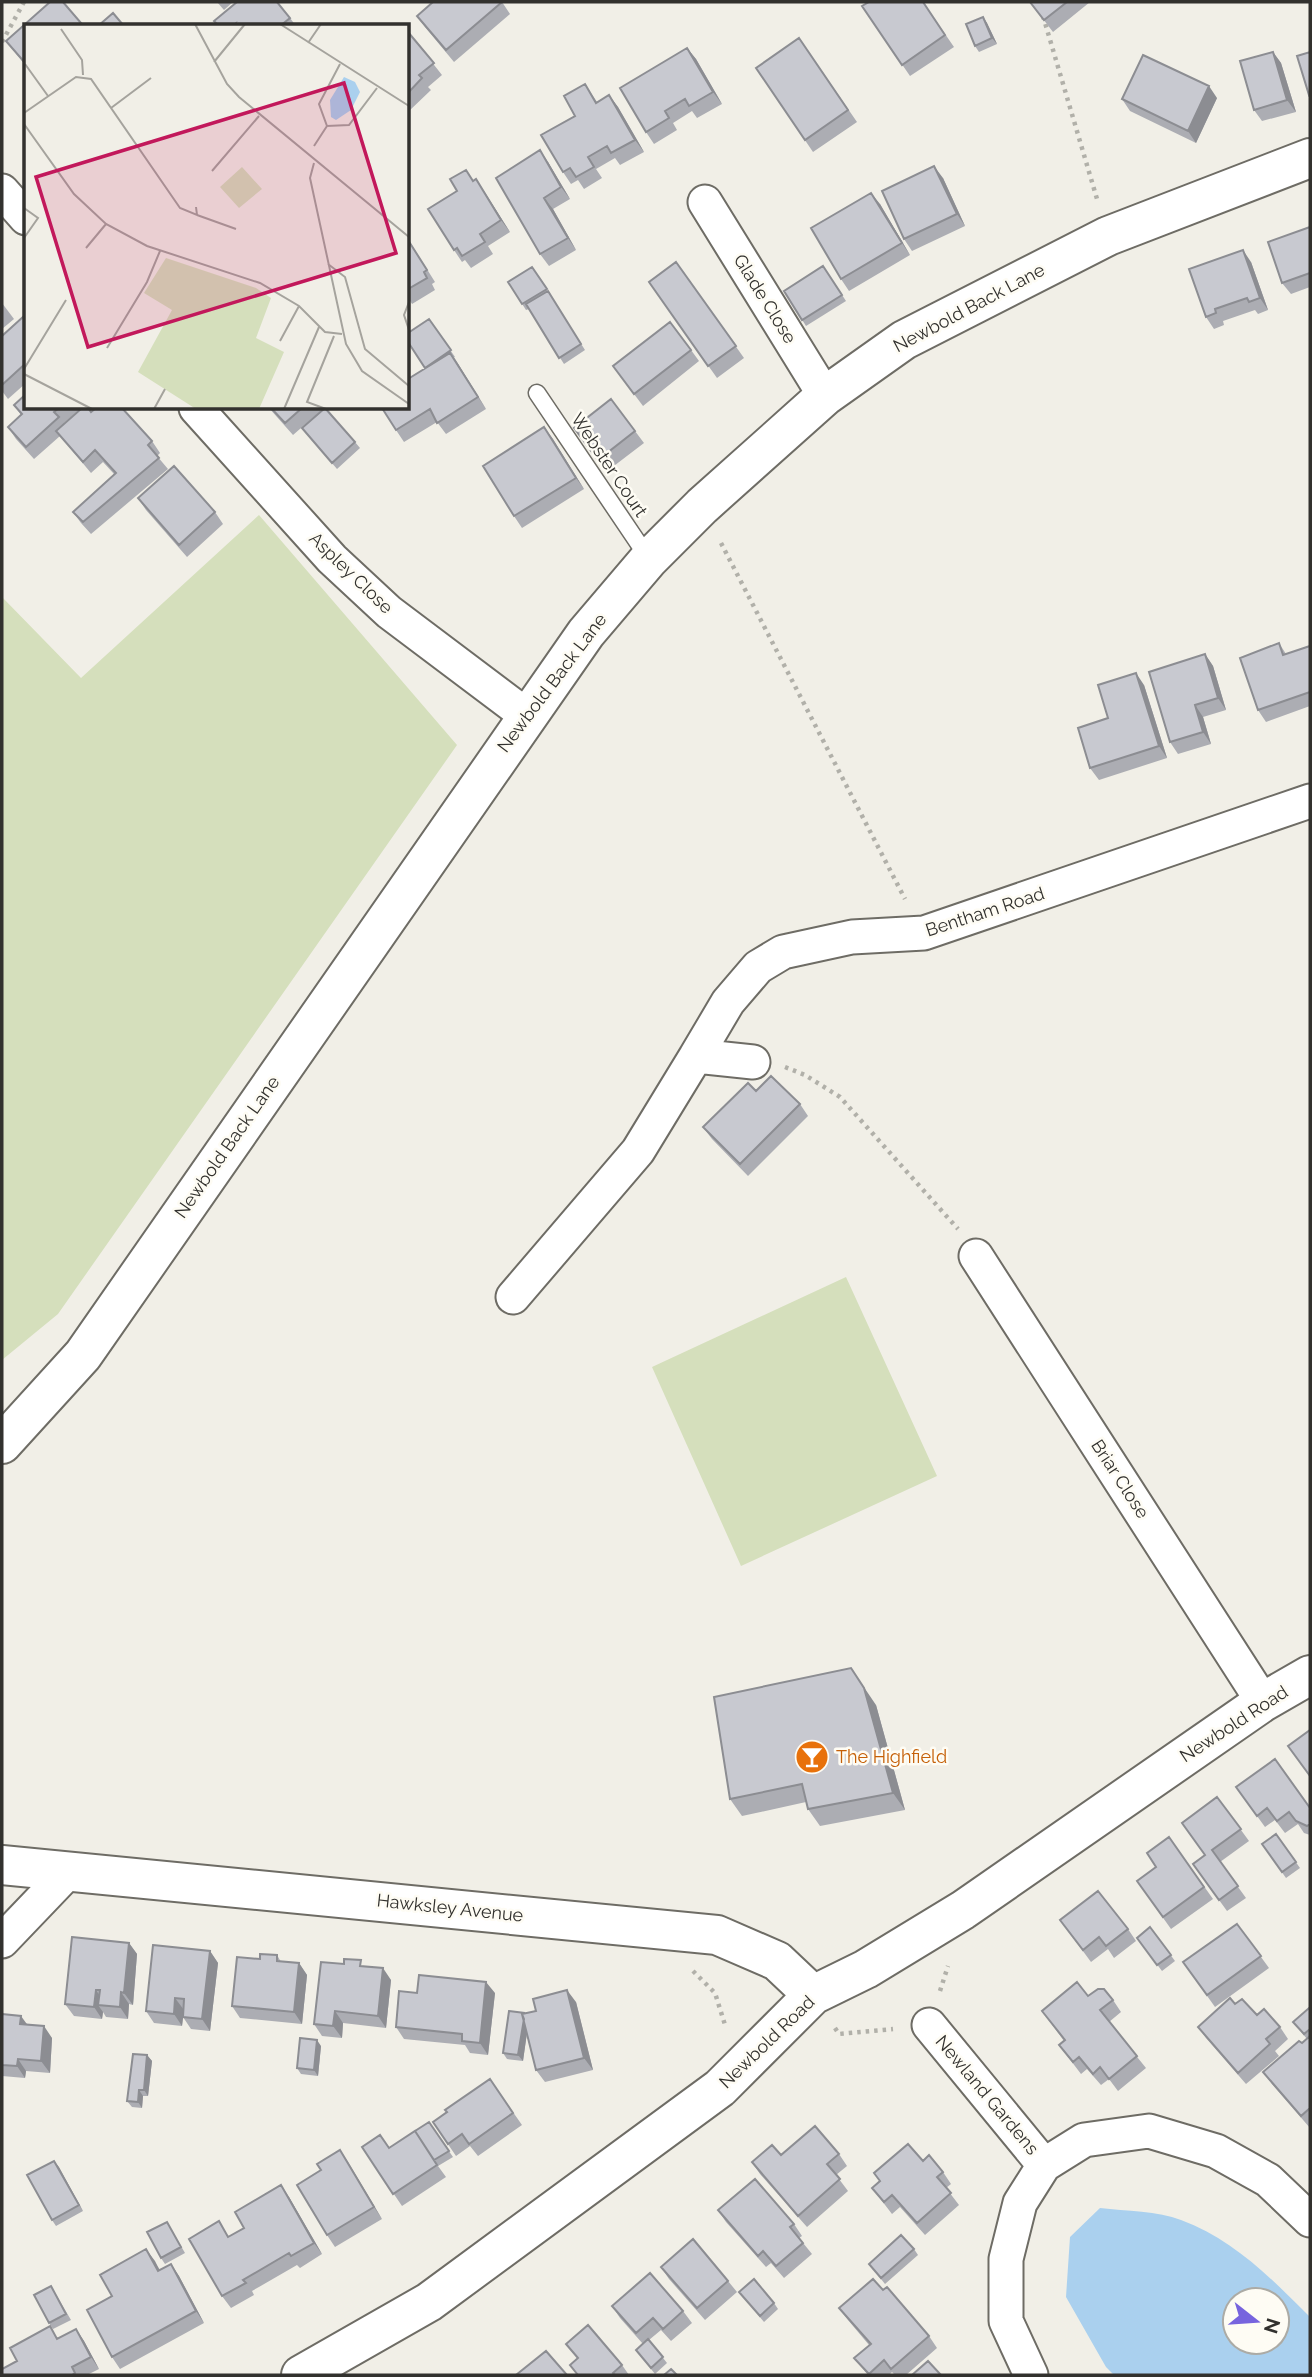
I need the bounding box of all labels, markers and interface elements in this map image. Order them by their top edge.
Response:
inset map [24,24,410,410]
street label: Glade Close [730,250,801,348]
street label: Newbold Back Lane [890,259,1048,356]
street label: Webster Court [567,409,652,521]
street label: Aspley Close [305,528,398,618]
street label: Newbold Back Lane [493,609,611,756]
street label: Bentham Road [923,882,1047,941]
street label: Newbold Back Lane [170,1071,284,1222]
street label: Briar Close [1087,1435,1154,1522]
street label: Newbold Road [1176,1681,1292,1766]
bar icon: The Highfield [793,1738,831,1776]
place label: The Highfield [836,1746,947,1767]
street label: Hawksley Avenue [376,1889,525,1926]
street label: Newbold Road [715,1991,819,2092]
street label: Newland Gardens [931,2031,1044,2159]
north arrow [1221,2286,1291,2356]
text: N [1260,2316,1285,2336]

